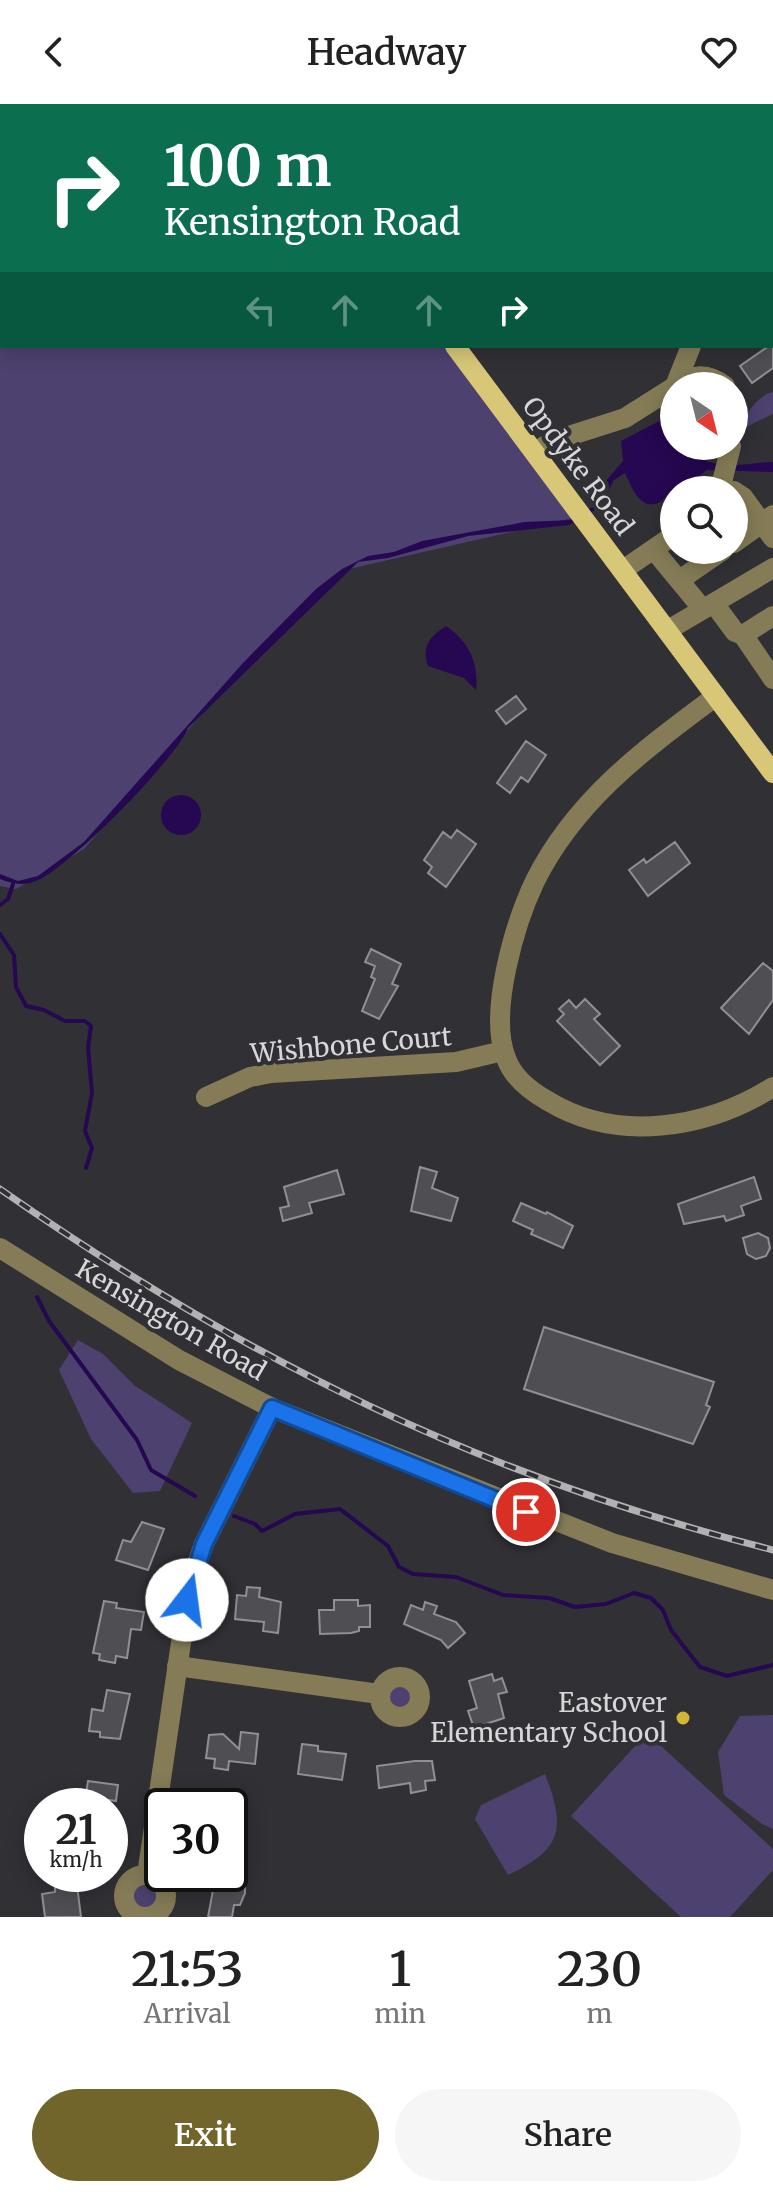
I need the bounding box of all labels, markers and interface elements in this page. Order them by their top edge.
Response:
icon: back [32,30,76,74]
text: Headway [307,30,466,75]
icon: heart [697,30,741,74]
text: 100 m [164,131,332,201]
icon: right [32,136,136,240]
text: Kensington Road [164,200,460,245]
icon: left [239,288,283,332]
icon: ahead [323,288,367,332]
icon: ahead [407,288,451,332]
icon: right [491,288,535,332]
north arrow [660,372,748,460]
map controls [660,372,748,564]
street label: Opdyke Road [516,390,641,542]
button: search [660,476,748,564]
street label: Wishbone Court [248,1019,453,1070]
street label: Kensington Road [70,1252,272,1388]
pin [492,1478,560,1546]
icon: arrive [504,1490,548,1534]
position arrow [145,1558,229,1642]
place label: Eastover Elementary School [430,1686,667,1749]
marker: Eastover Elementary School [674,1709,692,1727]
speed limit sign: 30 [144,1788,248,1892]
text: 21 [56,1805,96,1855]
text: km/h [50,1847,102,1872]
text: 21:53 [131,1939,243,1999]
text: 1 [389,1939,411,1999]
text: 230 [557,1939,642,1999]
text: Arrival [144,1997,231,2030]
text: min [374,1997,426,2030]
text: m [586,1997,612,2030]
button: Exit [32,2089,379,2181]
button: Share [395,2089,741,2181]

